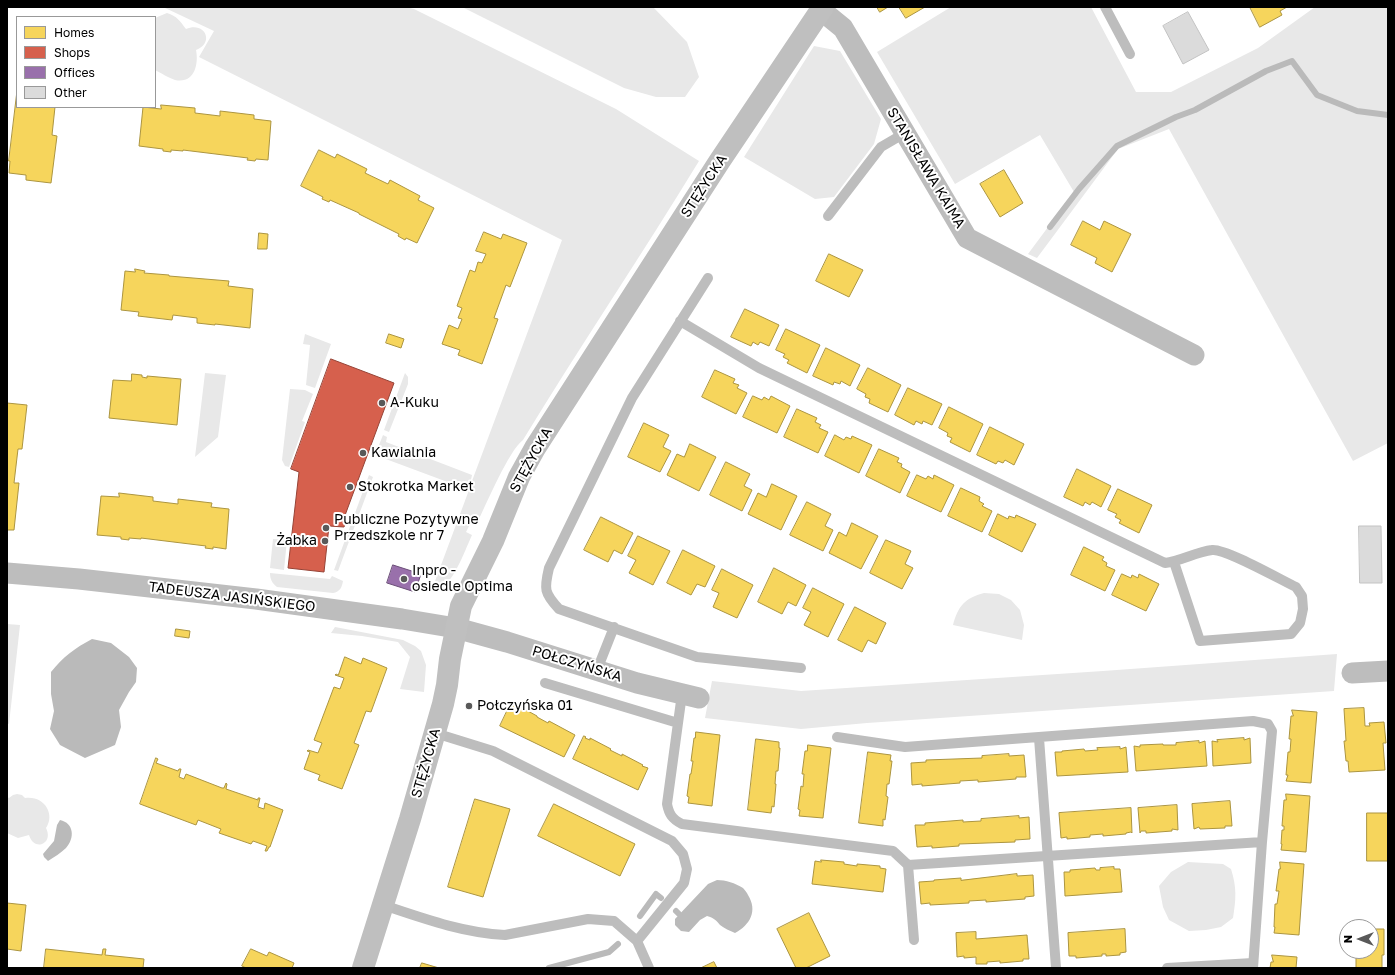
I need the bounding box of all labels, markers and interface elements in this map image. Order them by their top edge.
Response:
legend [16,16,156,108]
text: Homes [54,25,94,40]
text: Shops [54,45,90,60]
text: Offices [54,65,95,80]
text: Other [54,85,87,100]
street label: STANISŁAWA KAIMA [883,105,969,231]
street label: STĘŻYCKA [677,151,731,221]
place label: A-Kuku [390,395,439,411]
marker: A-Kuku [377,398,387,408]
street label: STĘŻYCKA [506,425,556,495]
place label: Kawialnia [371,445,436,461]
marker: Kawialnia [358,448,368,458]
place label: Stokrotka Market [358,479,474,495]
marker: Stokrotka Market [345,482,355,492]
place label: Publiczne Pozytywne Przedszkole nr 7 [334,512,479,544]
marker: Publiczne Pozytywne Przedszkole nr 7 [321,523,331,533]
place label: Żabka [276,533,317,549]
marker: Żabka [320,536,330,546]
place label: Inpro - osiedle Optima [412,563,513,596]
marker: Inpro - osiedle Optima [399,574,409,584]
street label: TADEUSZA JASIŃSKIEGO [148,578,316,616]
street label: POŁCZYŃSKA [530,642,624,686]
place label: Połczyńska 01 [477,698,573,714]
marker: Połczyńska 01 [464,701,474,711]
street label: STĘŻYCKA [408,726,444,800]
north arrow [1339,919,1379,959]
text: N [1341,935,1354,943]

